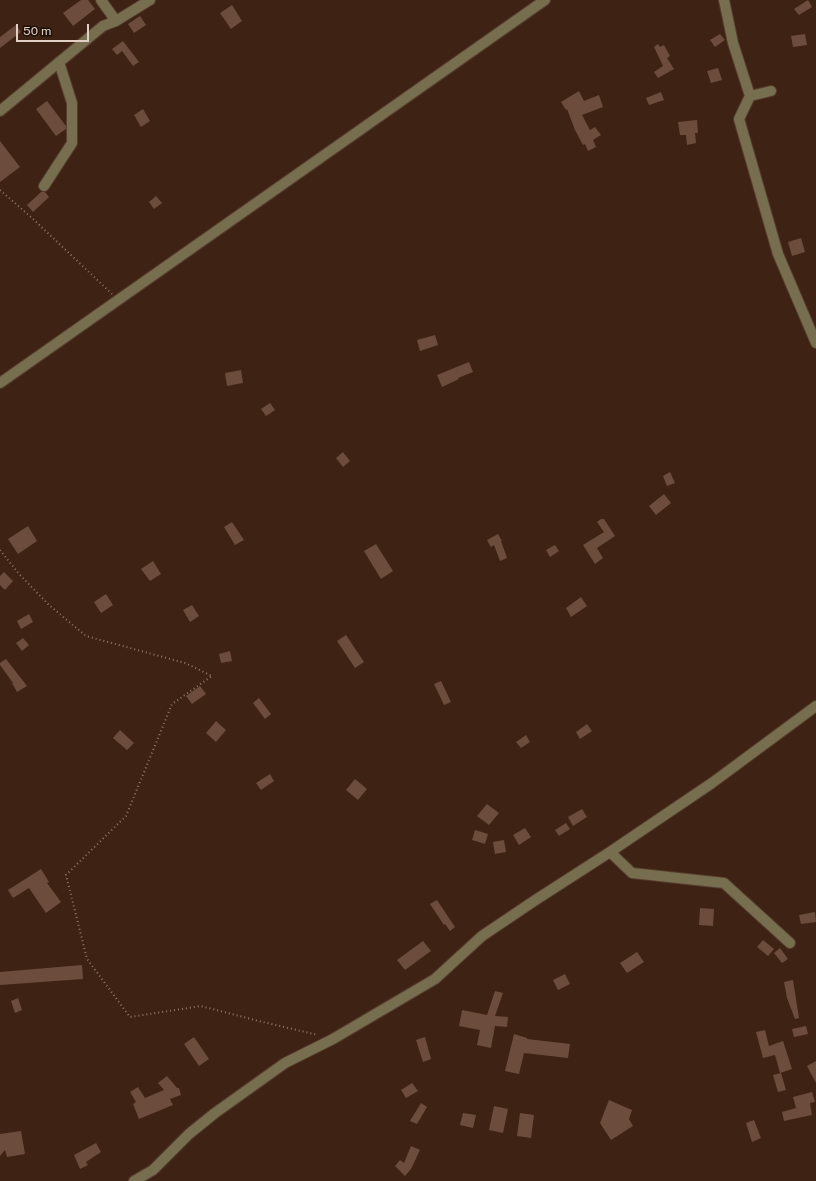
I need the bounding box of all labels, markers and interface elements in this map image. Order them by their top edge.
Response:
scale bar [18,16,91,42]
text: 50 m [23,24,51,38]

